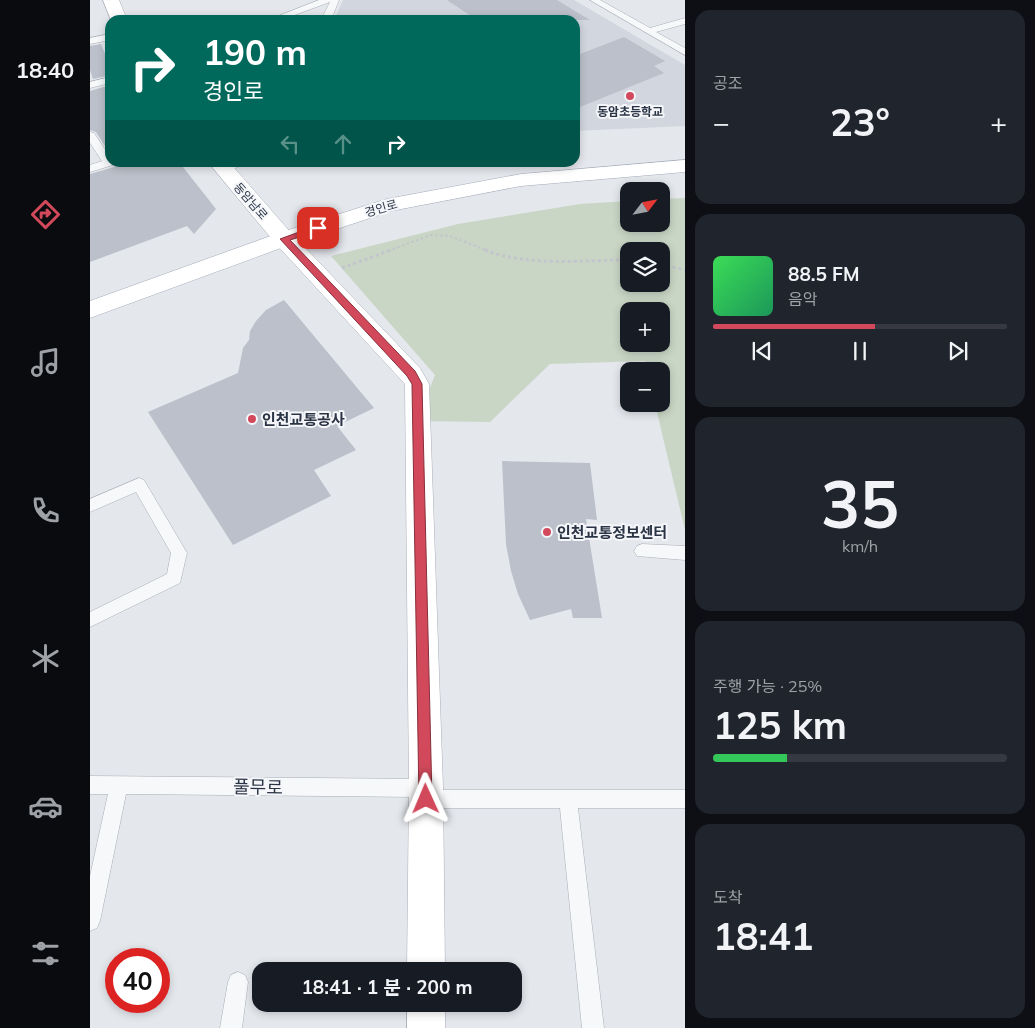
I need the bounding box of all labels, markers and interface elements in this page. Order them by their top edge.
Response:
text: 190 m [203,30,307,74]
icon: right [120,35,185,100]
text: 18:40 [16,56,74,84]
text: 공조 [713,73,742,93]
text: 경인로 [203,77,264,105]
marker: 동암초등학교 [624,90,636,102]
text: 23° [830,98,890,146]
place label: 동암초등학교 [597,104,663,119]
text: − [713,105,730,140]
text: + [990,105,1007,140]
icon: left [276,130,304,158]
icon: ahead [329,130,357,158]
icon: right [382,130,410,158]
street label: 동암남로 [231,179,271,223]
north arrow [620,182,670,232]
map controls [620,182,670,412]
street label: 경인로 [363,196,399,220]
icon: directions [28,197,63,232]
pin [297,207,339,249]
icon: arrive [304,214,332,242]
button: layers [620,242,670,292]
text: 88.5 FM [788,262,860,286]
text: 음악 [788,289,817,309]
button: + [620,302,670,352]
icon: previous [748,337,776,365]
icon: pause [846,337,874,365]
icon: next [944,337,972,365]
icon: music [28,345,63,380]
button: − [620,362,670,412]
place label: 인천교통공사 [262,410,345,429]
marker: 인천교통공사 [246,413,258,425]
text: 35 [821,463,899,544]
icon: phone [28,493,63,528]
place label: 인천교통정보센터 [557,523,667,542]
marker: 인천교통정보센터 [541,526,553,538]
text: km/h [842,536,878,556]
icon: climate [28,641,63,676]
text: 주행 가능 · 25% [713,676,822,696]
text: 125 km [713,701,847,749]
position arrow [399,772,451,824]
street label: 풀무로 [233,775,283,799]
icon: car [28,789,63,824]
text: 도착 [713,887,742,907]
text: 18:41 [713,912,814,960]
icon: filters [28,936,63,971]
speed limit sign: 40 [105,948,170,1013]
text: 18:41 · 1 분 · 200 m [301,975,473,999]

